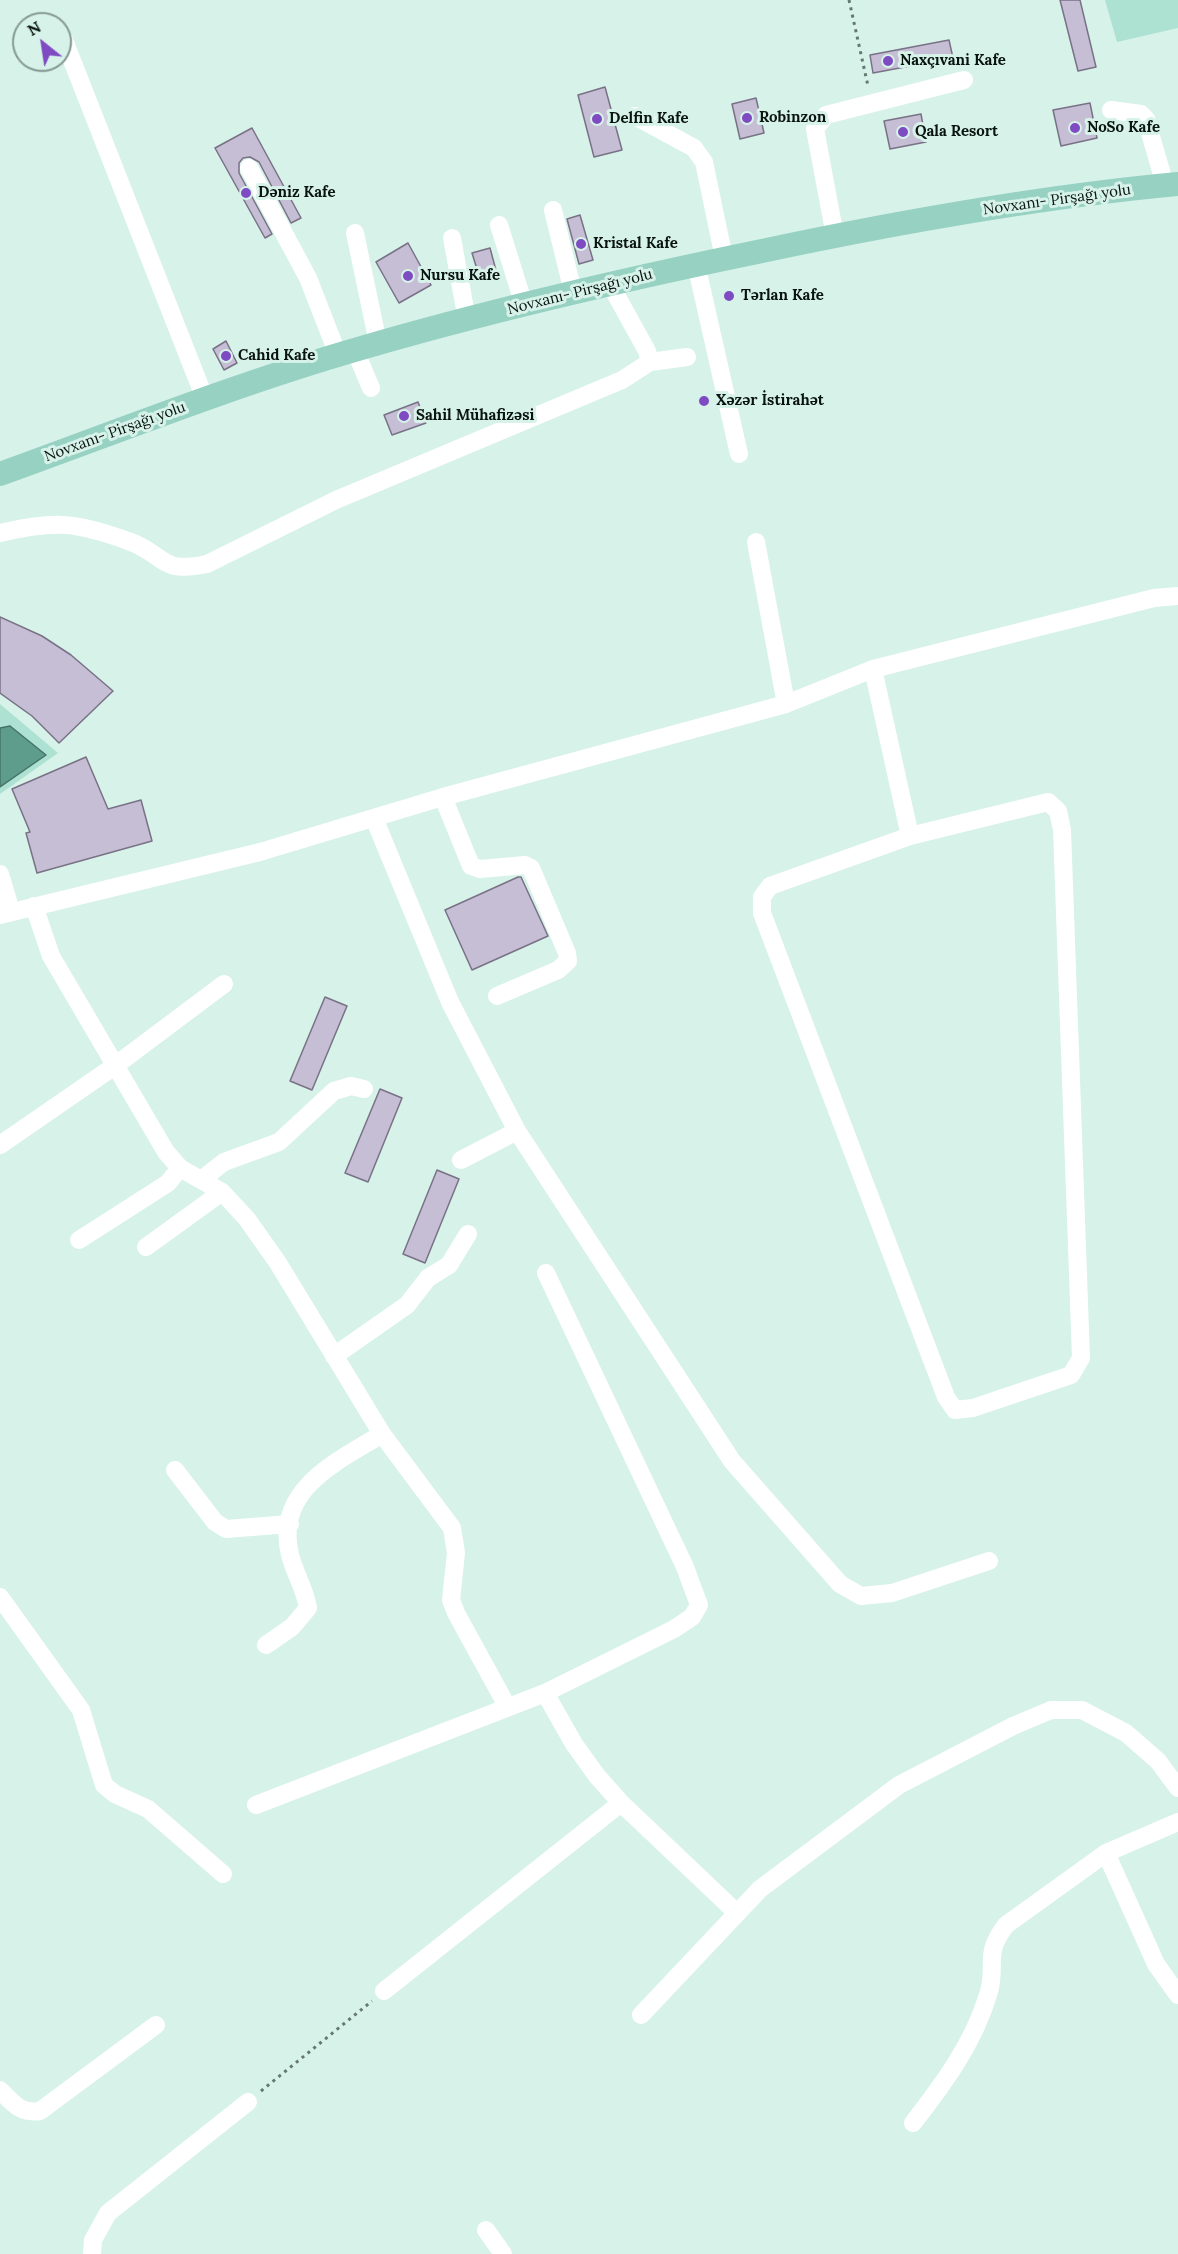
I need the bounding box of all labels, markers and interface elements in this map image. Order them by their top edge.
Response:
north arrow [12,12,72,72]
text: N [24,16,44,40]
place label: Naxçıvani Kafe [900,52,1006,70]
marker: Naxçıvani Kafe [881,54,895,68]
place label: Robinzon [759,109,826,127]
place label: Delfin Kafe [609,110,689,128]
marker: Robinzon [740,111,754,125]
marker: Delfin Kafe [590,112,604,126]
place label: NoSo Kafe [1087,119,1160,137]
marker: NoSo Kafe [1068,121,1082,135]
place label: Qala Resort [915,123,998,141]
marker: Qala Resort [896,125,910,139]
street label: Novxanı- Pirşağı yolu [982,181,1132,219]
place label: Dəniz Kafe [258,184,336,202]
marker: Dəniz Kafe [239,186,253,200]
place label: Kristal Kafe [593,235,678,253]
marker: Kristal Kafe [574,237,588,251]
street label: Novxanı- Pirşağı yolu [506,265,654,319]
place label: Nursu Kafe [420,267,500,285]
marker: Nursu Kafe [401,269,415,283]
place label: Tərlan Kafe [741,287,824,305]
marker: Tərlan Kafe [722,289,736,303]
place label: Cahid Kafe [238,347,315,365]
marker: Cahid Kafe [219,349,233,363]
place label: Xəzər İstirahət [716,392,824,410]
marker: Xəzər İstirahət [697,394,711,408]
street label: Novxanı- Pirşağı yolu [42,398,188,466]
place label: Sahil Mühafizəsi [416,407,534,425]
marker: Sahil Mühafizəsi [397,409,411,423]

